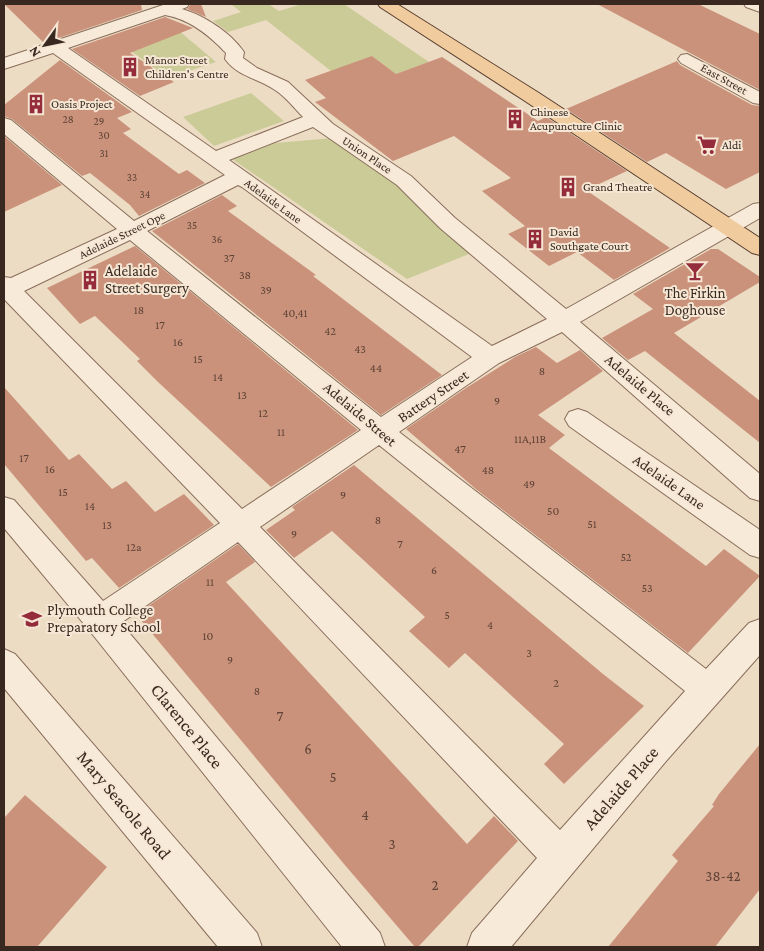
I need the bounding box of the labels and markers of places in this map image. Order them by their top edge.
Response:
place label: Manor Street Children's Centre [145,53,229,81]
building icon: Manor Street Children's Centre [119,56,141,78]
building icon: Oasis Project [25,93,47,115]
place label: Oasis Project [51,97,114,111]
place label: Chinese Acupuncture Clinic [530,105,622,133]
building icon: Chinese Acupuncture Clinic [504,108,526,130]
supermarket icon: Aldi [696,134,718,156]
place label: Aldi [722,138,741,152]
building icon: Grand Theatre [557,176,579,198]
place label: Grand Theatre [583,180,652,194]
place label: David Southgate Court [550,225,630,253]
building icon: David Southgate Court [524,228,546,250]
bar icon: The Firkin Doghouse [684,260,706,282]
place label: Adelaide Street Surgery [105,263,189,297]
building icon: Adelaide Street Surgery [79,269,101,291]
place label: The Firkin Doghouse [664,285,726,319]
place label: Plymouth College Preparatory School [47,602,160,636]
school or university icon: Plymouth College Preparatory School [21,608,43,630]

